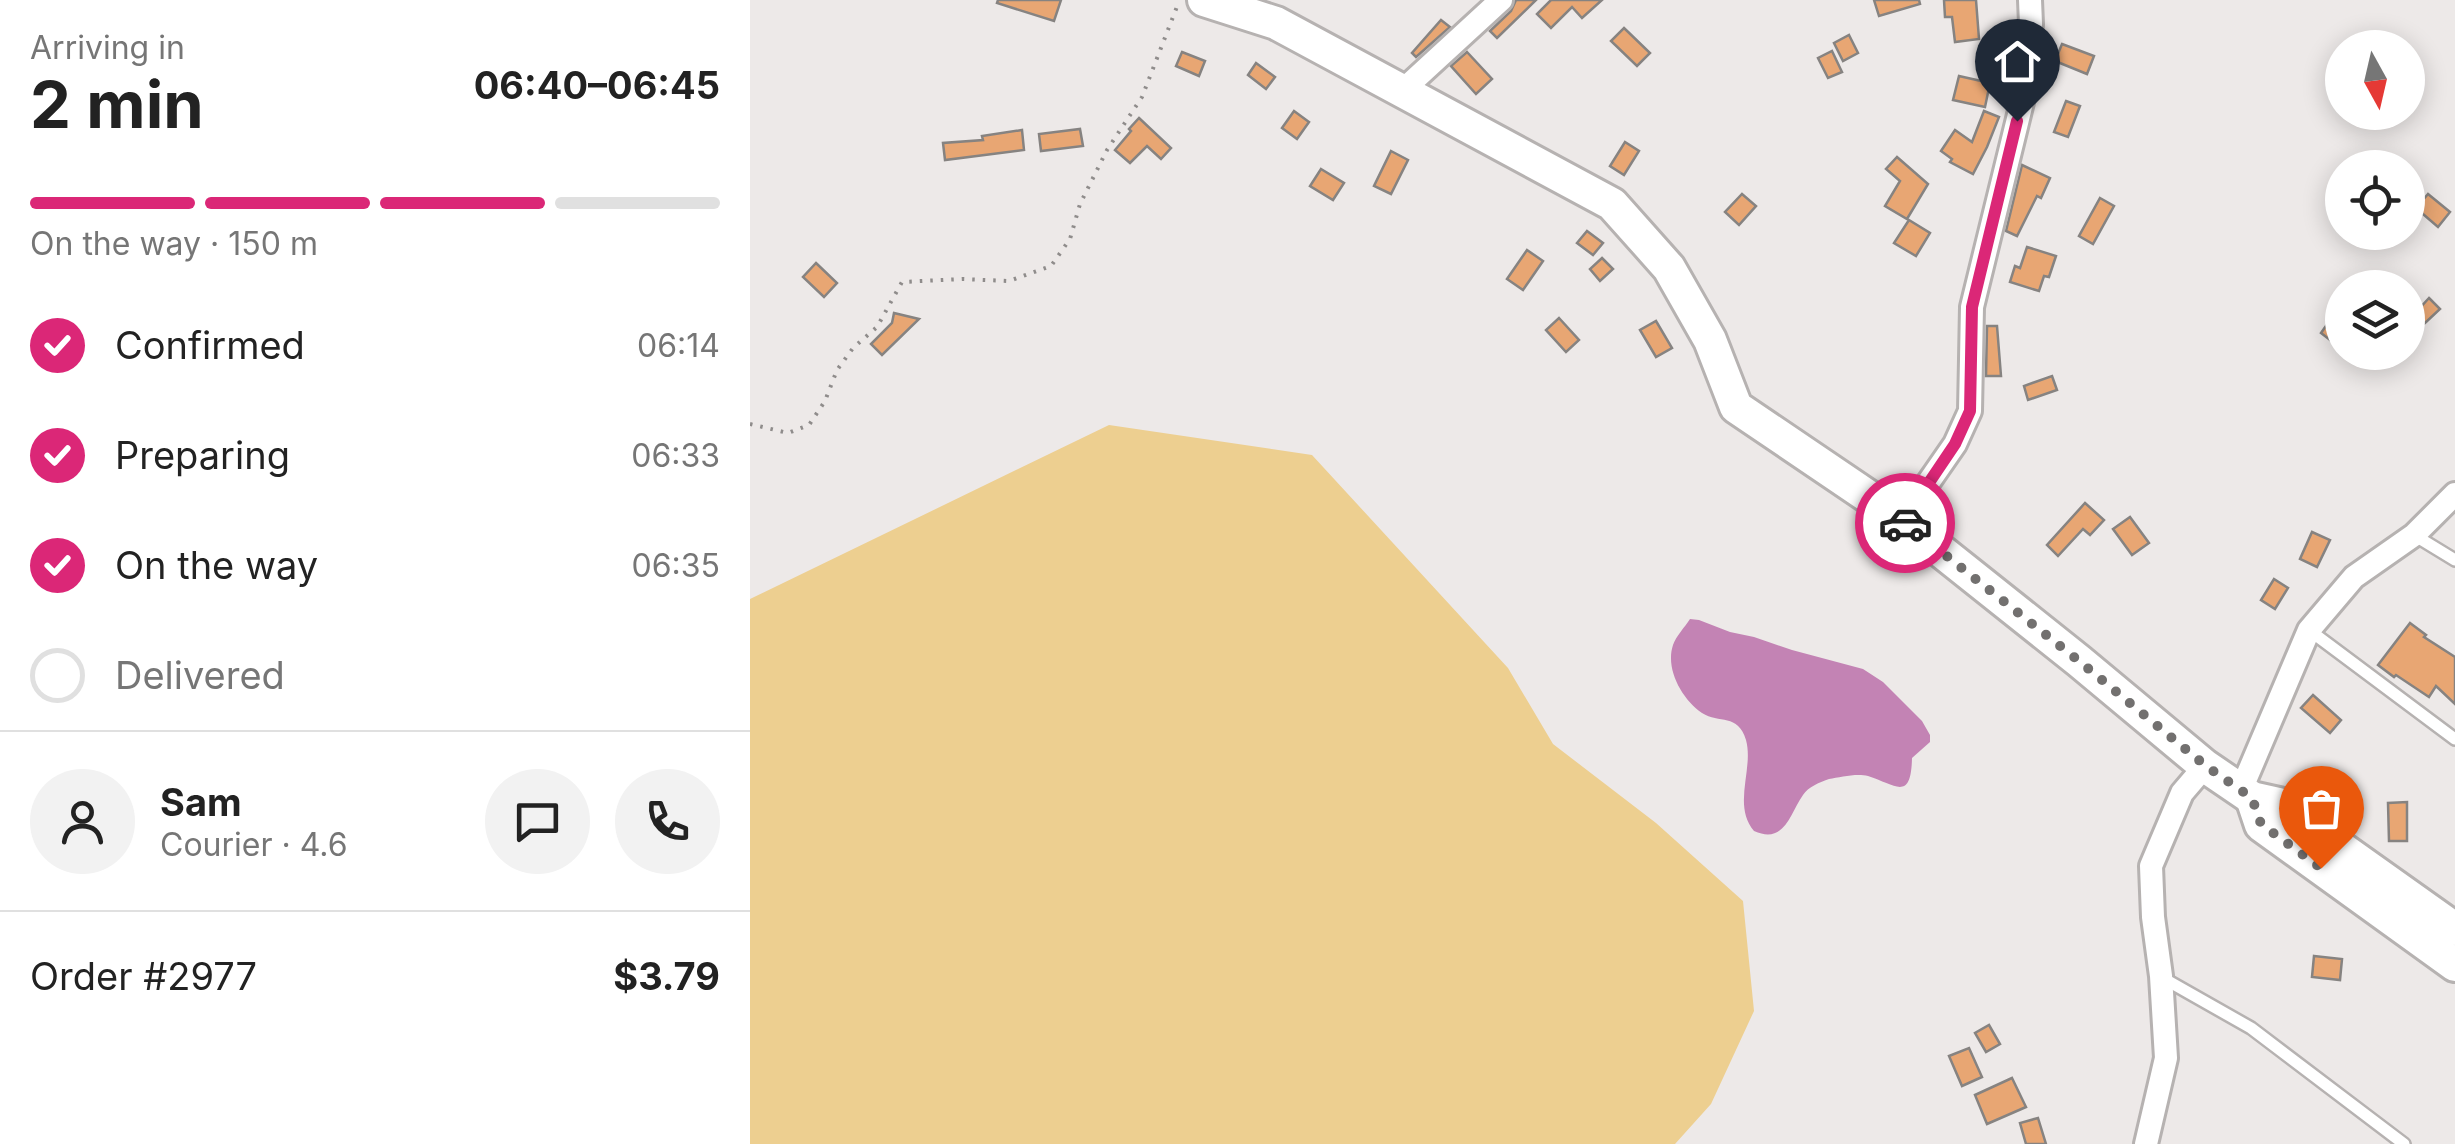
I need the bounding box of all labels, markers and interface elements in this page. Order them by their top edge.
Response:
pin [1975,19,2060,122]
text: Arriving in [30,28,185,67]
north arrow [2325,30,2425,130]
map controls [2325,30,2425,370]
icon: home [1990,34,2045,89]
text: 06:40–06:45 [474,62,720,108]
text: 2 min [30,65,204,144]
button: locate [2325,150,2425,250]
text: On the way · 150 m [30,224,318,263]
button: layers [2325,270,2425,370]
icon: check [30,318,85,373]
text: Confirmed [115,322,305,368]
text: 06:14 [637,326,720,365]
icon: check [30,428,85,483]
text: Preparing [115,432,290,478]
text: 06:33 [631,436,720,475]
courier [1855,473,1955,573]
icon: car [1878,496,1933,551]
icon: check [30,538,85,593]
text: On the way [115,542,318,588]
text: 06:35 [632,546,720,585]
text: Delivered [115,652,285,698]
pin [2279,766,2364,869]
button: person [30,769,135,874]
button: chat [485,769,590,874]
button: phone [615,769,720,874]
text: Sam [160,779,242,825]
icon: bag [2294,781,2349,836]
text: Courier · 4.6 [160,825,348,864]
text: Order #2977 [30,953,257,999]
text: $3.79 [613,953,720,999]

